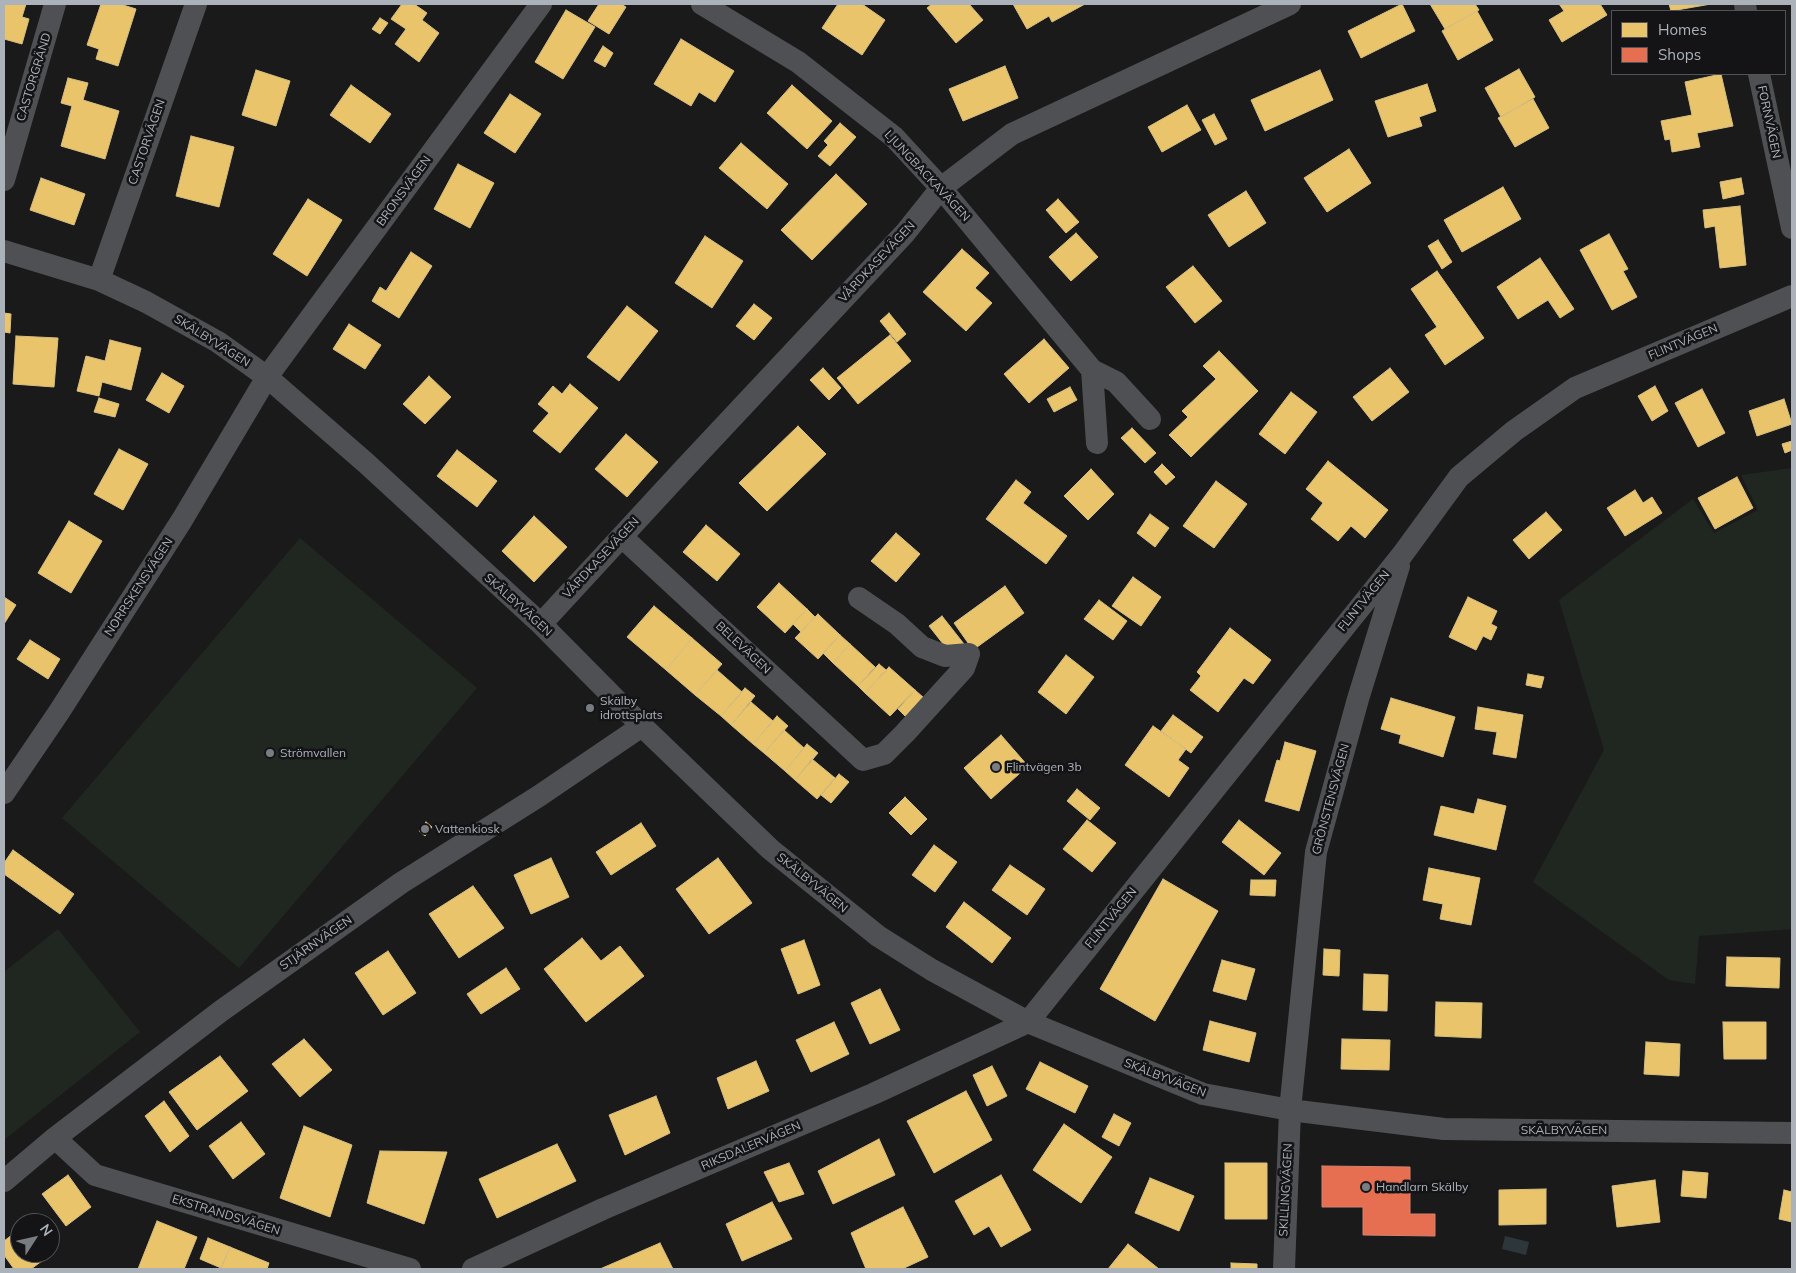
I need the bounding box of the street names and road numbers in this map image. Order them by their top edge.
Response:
street label: CASTORGRÄND [14,31,54,123]
street label: FORNVÄGEN [1754,84,1784,160]
street label: CASTORVÄGEN [126,97,168,187]
street label: LJUNGBACKAVÄGEN [881,128,973,224]
street label: BRONSVÄGEN [374,153,434,229]
street label: VÅRDKASEVÄGEN [836,219,918,305]
street label: SKÄLBYVÄGEN [171,312,253,370]
street label: FLINTVÄGEN [1646,321,1720,363]
street label: VÅRDKASEVÄGEN [560,515,642,601]
street label: NORRSKENSVÄGEN [102,535,176,639]
street label: FLINTVÄGEN [1335,568,1393,634]
street label: SKÄLBYVÄGEN [481,571,555,639]
street label: BELEVÄGEN [713,619,773,677]
street label: GRÖNSTENSVÄGEN [1309,742,1353,856]
street label: SKÄLBYVÄGEN [774,850,850,916]
street label: FLINTVÄGEN [1082,885,1140,951]
street label: STJÄRNVÄGEN [277,913,355,973]
street label: SKÄLBYVÄGEN [1122,1056,1208,1100]
street label: RIKSDALERVÄGEN [699,1119,803,1173]
street label: SKÄLBYVÄGEN [1521,1123,1607,1137]
street label: SKILLINGVÄGEN [1276,1143,1296,1237]
street label: EKSTRANDSVÄGEN [170,1192,282,1238]

